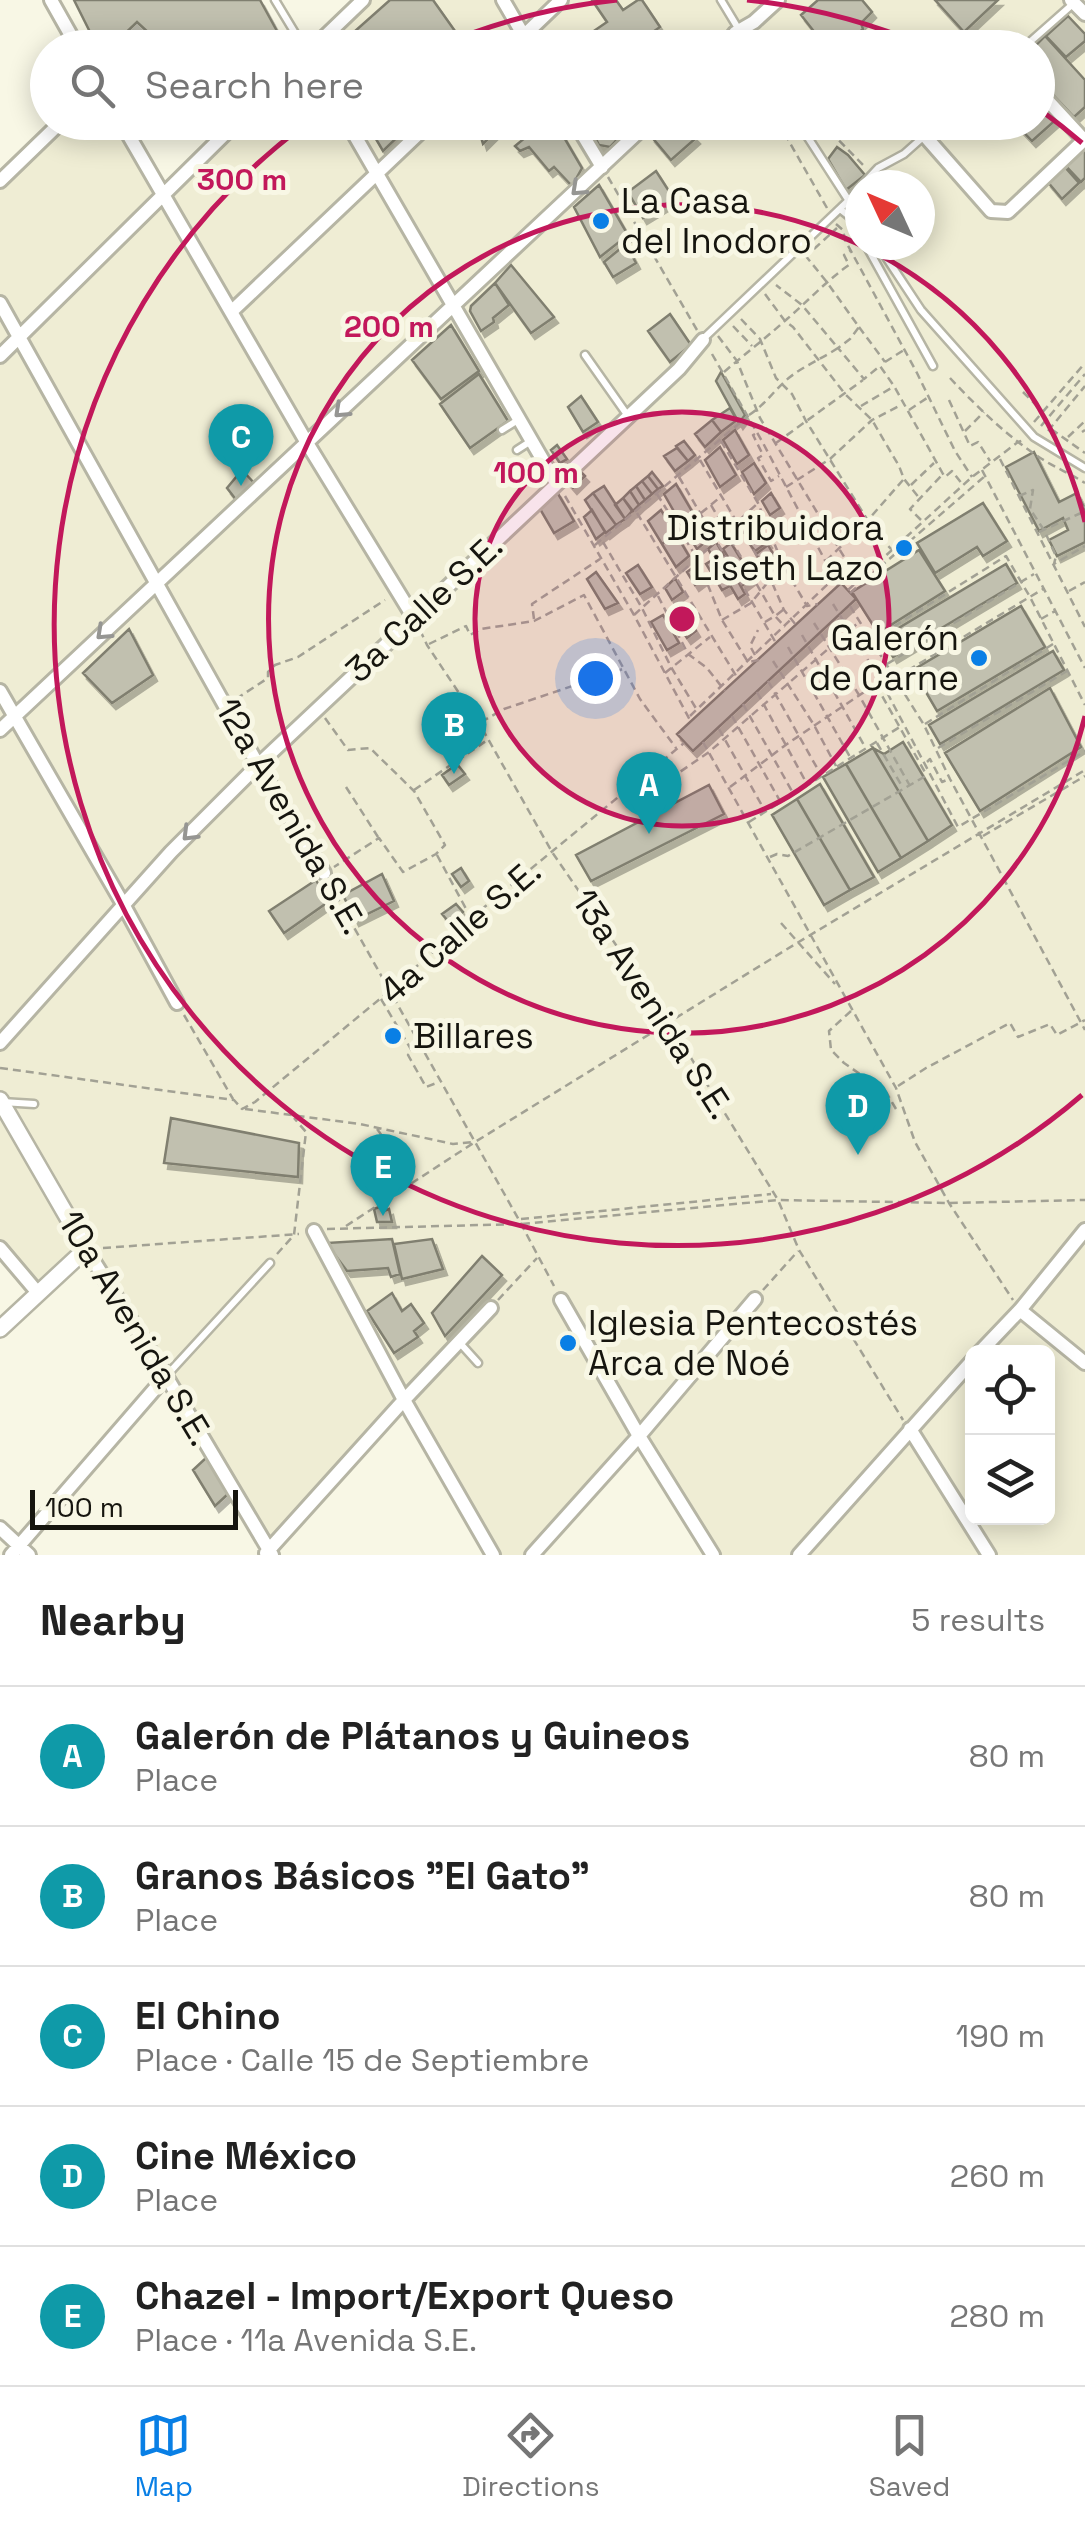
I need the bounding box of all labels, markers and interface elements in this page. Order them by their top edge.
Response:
search box [30,30,1055,140]
icon: search [65,58,120,113]
text: Search here [145,61,364,109]
text: 300 m [197,160,287,199]
north arrow [845,170,935,260]
one-way arrow [572,177,590,195]
place label: La Casa del Inodoro [621,179,812,263]
marker: La Casa del Inodoro [590,210,612,232]
text: 200 m [344,307,434,346]
one-way arrow [334,399,353,417]
pin: C [208,404,274,486]
text: 100 m [493,453,579,492]
place label: Distribuidora Liseth Lazo [667,506,884,590]
street label: 3a Calle S.E. [336,524,512,692]
marker: Distribuidora Liseth Lazo [893,537,915,559]
centre of rings [664,601,700,637]
place label: Galerón de Carne [809,616,959,700]
one-way arrow [96,621,115,639]
marker: Galerón de Carne [968,647,990,669]
your location [570,653,621,704]
street label: 12a Avenida S.E. [206,690,376,942]
pin: B [422,692,486,774]
pin: A [616,752,682,834]
one-way arrow [183,822,201,840]
street label: 4a Calle S.E. [370,849,550,1013]
street label: 13a Avenida S.E. [562,881,744,1127]
place label: Billares [413,1014,534,1058]
marker: Billares [382,1025,404,1047]
pin: D [826,1072,890,1155]
pin: E [350,1134,416,1216]
street label: 10a Avenida S.E. [48,1202,224,1454]
place label: Iglesia Pentecostés Arca de Noé [588,1301,918,1385]
marker: Iglesia Pentecostés Arca de Noé [557,1332,579,1354]
map controls [965,1345,1055,1525]
button: locate [965,1345,1055,1435]
button: layers [965,1435,1055,1525]
scale bar [30,1485,238,1530]
text: 100 m [45,1489,124,1525]
text: Nearby [40,1594,186,1647]
text: 5 results [911,1600,1045,1640]
text: Galerón de Plátanos y Guineos [135,1712,690,1760]
text: A [62,1736,83,1776]
text: 80 m [969,1736,1045,1776]
text: Place [135,1760,218,1800]
text: Granos Básicos "El Gato" [135,1852,590,1900]
text: B [62,1876,83,1916]
text: 80 m [969,1876,1045,1916]
text: Place [135,1900,218,1940]
text: El Chino [135,1992,280,2040]
text: C [62,2016,83,2056]
text: 190 m [956,2016,1045,2056]
text: Place · Calle 15 de Septiembre [135,2040,589,2080]
text: Cine México [135,2132,357,2180]
text: D [62,2156,83,2196]
text: 260 m [950,2156,1045,2196]
text: Place [135,2180,218,2220]
text: Chazel - Import/Export Queso [135,2272,674,2320]
text: E [64,2296,81,2336]
text: 280 m [950,2296,1045,2336]
text: Place · 11a Avenida S.E. [135,2320,477,2360]
tab: Map [135,2408,193,2504]
tab: Directions [462,2408,599,2504]
tab: Saved [869,2408,950,2504]

